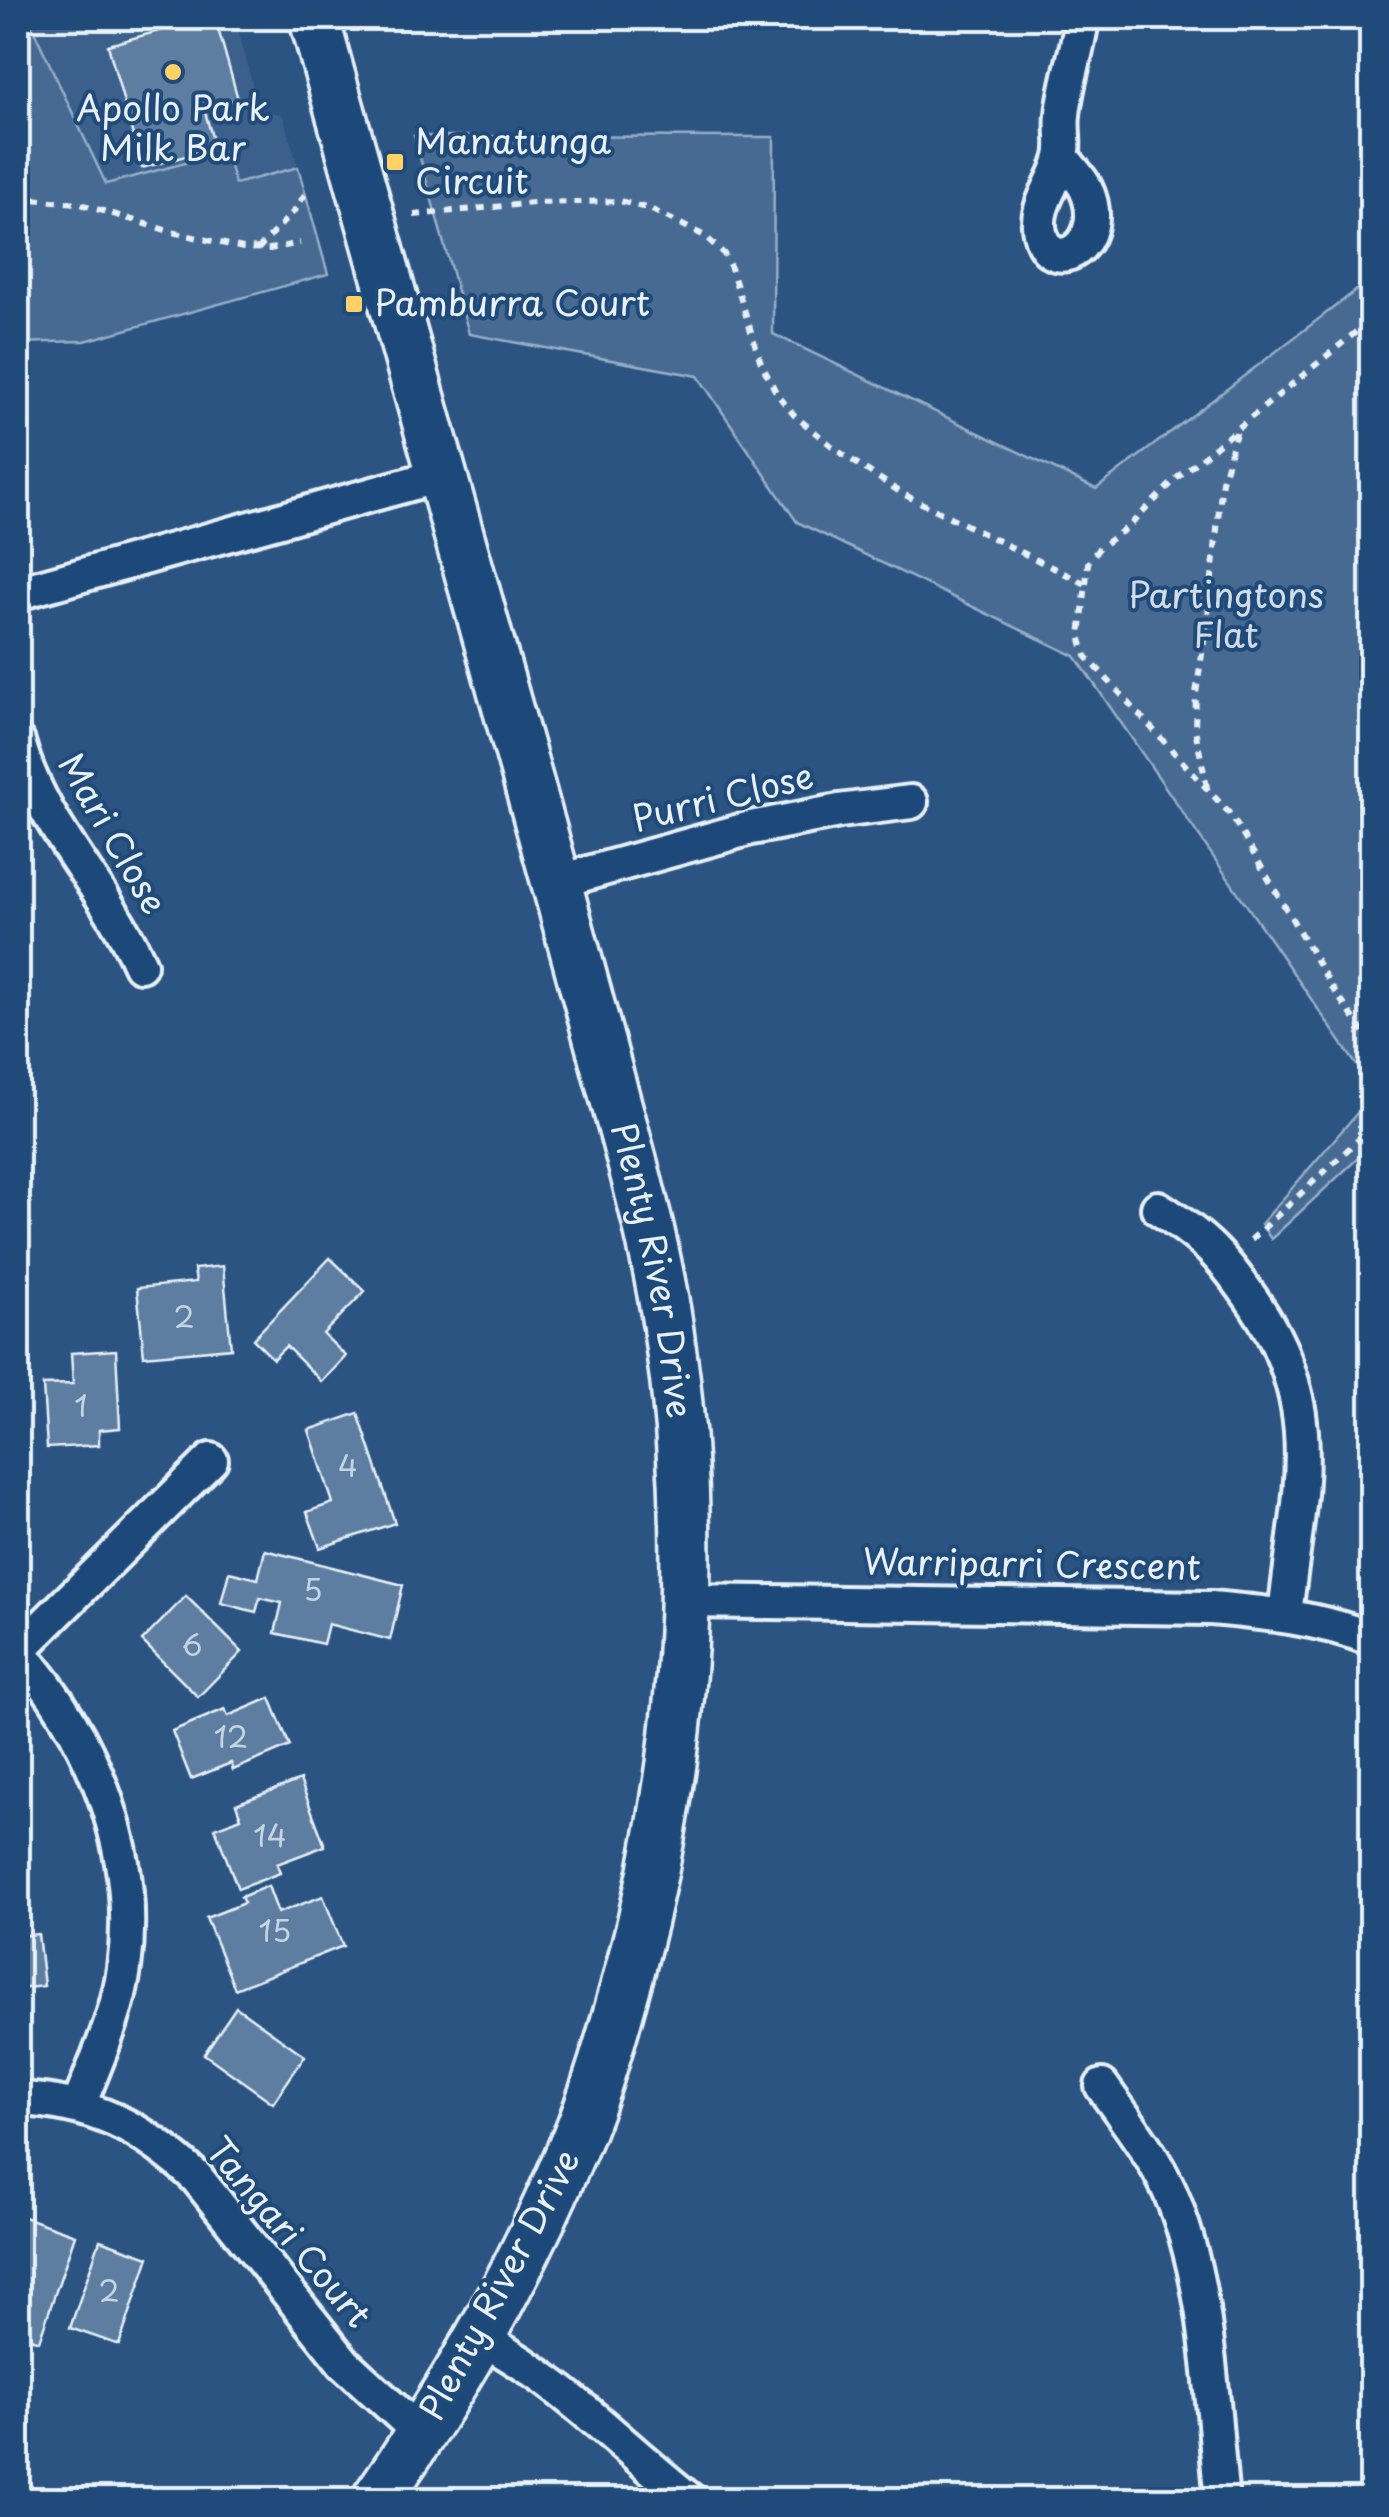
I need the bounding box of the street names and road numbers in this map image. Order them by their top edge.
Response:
street label: Mari Close [47,742,182,923]
street label: Purri Close [626,748,818,844]
street label: Plenty River Drive [599,1116,708,1420]
street label: Warriparri Crescent [863,1533,1201,1592]
street label: Tangari Court [194,2125,386,2338]
street label: Plenty River Drive [404,2139,592,2429]

